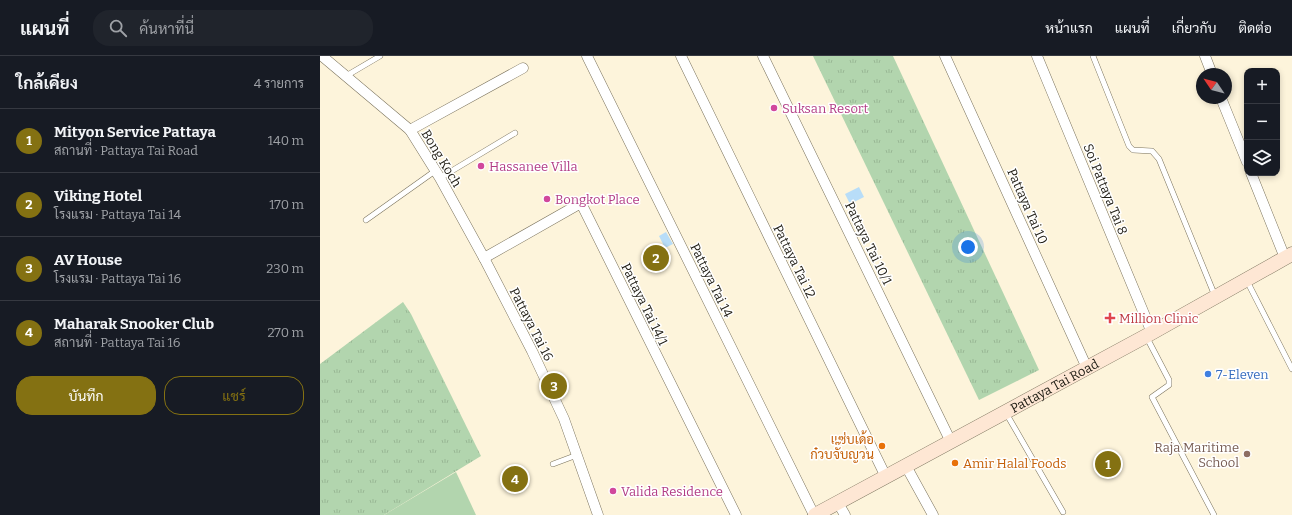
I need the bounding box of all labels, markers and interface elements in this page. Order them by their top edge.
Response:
search box [93,10,373,46]
text: แผนที่ [20,17,69,40]
icon: search [107,17,129,39]
text: ค้นหาที่นี่ [139,20,194,38]
text: หน้าแรก [1045,20,1093,37]
text: แผนที่ [1115,20,1150,37]
text: เกี่ยวกับ [1172,20,1216,37]
text: ติดต่อ [1238,20,1272,37]
north arrow [1196,68,1232,104]
map controls [1244,68,1280,176]
button: + [1244,68,1280,104]
text: ใกล้เคียง [16,73,78,94]
text: 4 รายการ [254,76,304,91]
place label: Suksan Resort [782,101,869,116]
marker: Suksan Resort [769,103,779,113]
button: − [1244,104,1280,140]
text: Mityon Service Pattaya [54,123,216,141]
street label: Bong Koch [419,127,465,190]
text: 1 [26,133,32,148]
text: 140 m [268,133,304,148]
button: layers [1244,140,1280,176]
street label: Soi Pattaya Tai 8 [1080,142,1131,237]
text: สถานที่ · Pattaya Tai Road [54,143,198,158]
place label: Hassanee Villa [489,159,578,174]
marker: Hassanee Villa [476,161,486,171]
street label: Pattaya Tai 10 [1004,166,1051,246]
text: Viking Hotel [54,187,142,205]
place label: Bongkot Place [555,192,640,207]
marker: Bongkot Place [542,194,552,204]
text: 2 [25,197,33,212]
text: 170 m [269,197,304,212]
street label: Pattaya Tai 10/1 [842,199,895,288]
text: โรงแรม · Pattaya Tai 14 [54,207,181,222]
street label: Pattaya Tai 12 [770,222,819,300]
your location [958,237,978,257]
street label: Pattaya Tai 14 [687,241,736,320]
pin: 2 [643,243,669,273]
text: AV House [54,251,122,269]
text: 3 [25,261,33,276]
text: 230 m [266,261,304,276]
street label: Pattaya Tai 14/1 [618,261,671,348]
text: โรงแรม · Pattaya Tai 16 [54,271,181,286]
street label: Pattaya Tai 16 [507,285,557,364]
place label: Million Clinic [1119,311,1199,326]
marker: Million Clinic [1104,312,1116,324]
text: Maharak Snooker Club [54,315,214,333]
text: 4 [25,325,33,340]
text: 270 m [267,325,304,340]
text: สถานที่ · Pattaya Tai 16 [54,335,180,350]
street label: Pattaya Tai Road [1008,356,1101,416]
place label: 7-Eleven [1216,367,1269,382]
marker: 7-Eleven [1203,369,1213,379]
pin: 3 [541,371,567,401]
button: บันทึก [16,376,156,415]
button: แชร์ [164,376,304,415]
place label: แซ่บเด้อ ก๋วบจั๊บญวน [810,430,874,463]
place label: Raja Maritime School [1154,440,1239,470]
marker: แซ่บเด้อ ก๋วบจั๊บญวน [877,441,887,451]
pin: 1 [1095,449,1121,479]
marker: Raja Maritime School [1242,449,1252,459]
place label: Amir Halal Foods [963,456,1066,471]
marker: Amir Halal Foods [950,458,960,468]
pin: 4 [502,464,528,494]
place label: Valida Residence [621,484,723,499]
marker: Valida Residence [608,486,618,496]

